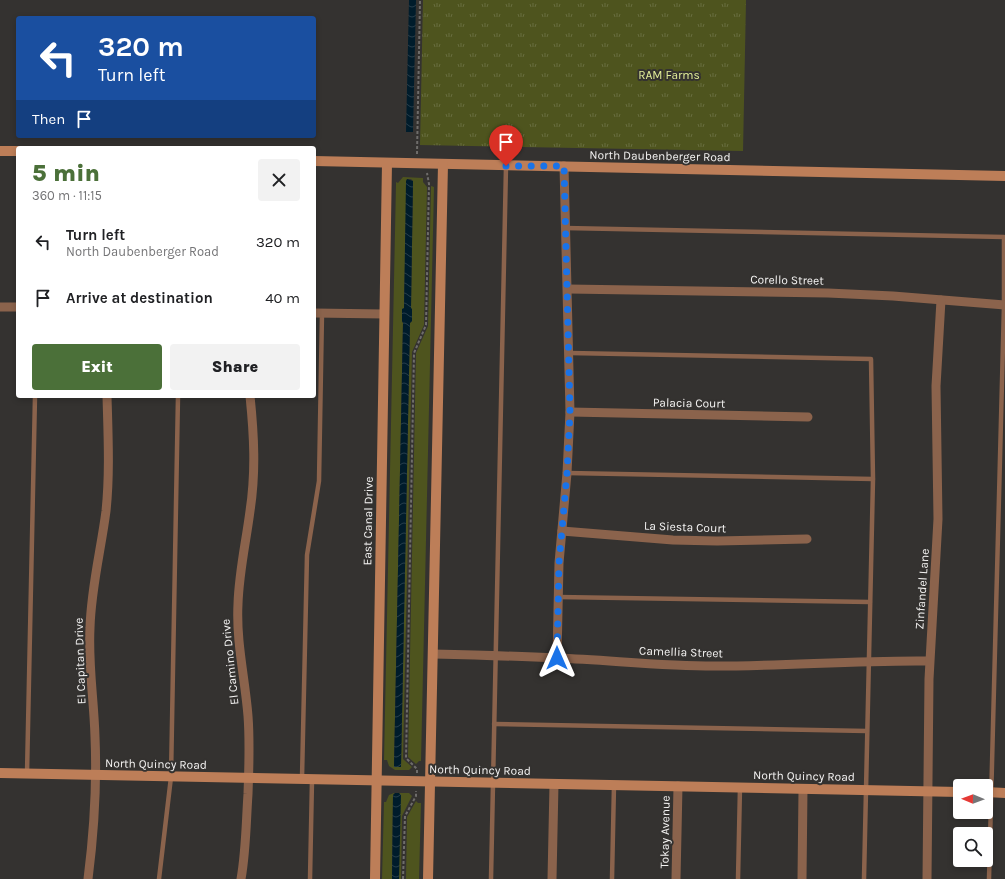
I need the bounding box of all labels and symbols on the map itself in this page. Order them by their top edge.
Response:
park label: RAM Farms [638,68,700,82]
pin [489,125,523,166]
street label: North Daubenberger Road [589,148,731,164]
street label: Corello Street [750,272,824,288]
street label: Palacia Court [653,395,726,411]
street label: East Canal Drive [360,476,376,566]
street label: La Siesta Court [644,519,727,535]
street label: Zinfandel Lane [912,548,932,630]
street label: El Capitan Drive [71,617,89,705]
street label: El Camino Drive [219,618,241,706]
position arrow [536,637,578,679]
street label: Camellia Street [639,644,724,660]
street label: North Quincy Road [105,756,207,772]
street label: North Quincy Road [429,762,531,778]
street label: North Quincy Road [753,768,855,784]
north arrow [953,779,993,819]
street label: Tokay Avenue [657,795,673,869]

